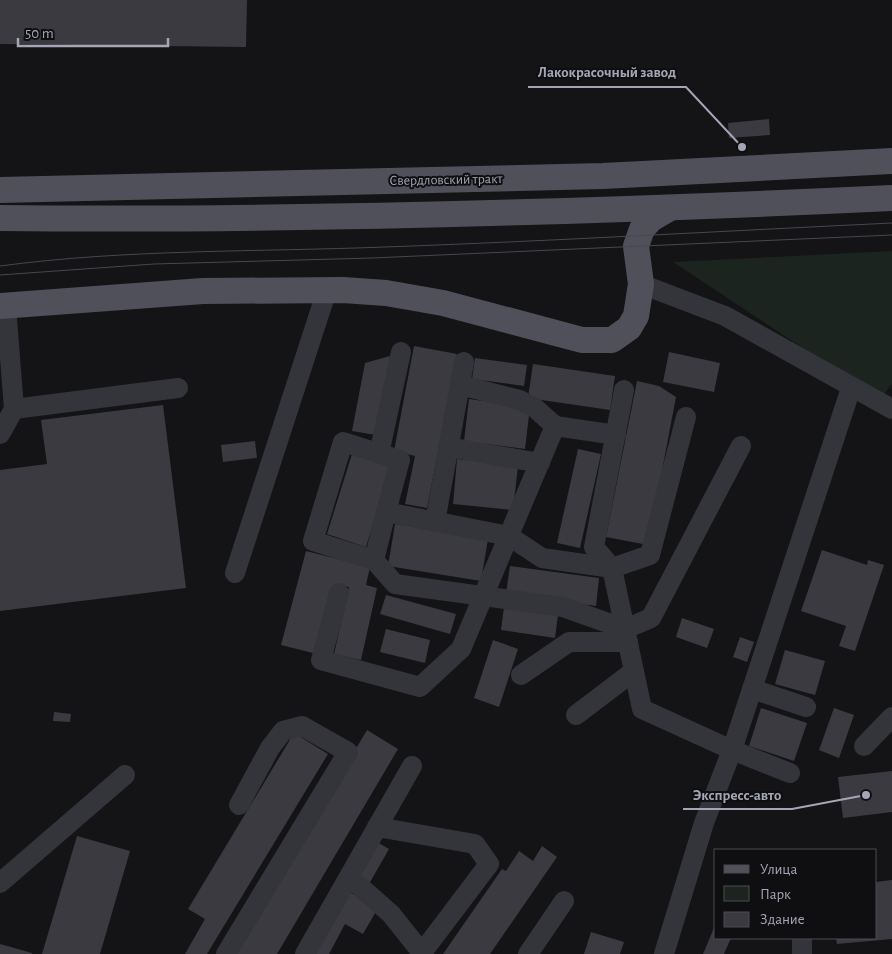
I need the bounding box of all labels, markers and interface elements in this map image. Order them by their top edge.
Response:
scale bar [18,15,168,47]
text: 50 m [25,26,54,41]
callout: Лакокрасочный завод [528,57,686,87]
text: Лакокрасочный завод [538,65,676,80]
street label: Свердловский тракт [389,172,504,188]
callout: Экспресс-авто [683,779,792,809]
text: Экспресс-авто [693,788,781,803]
legend [714,849,877,939]
text: Улица [760,862,797,877]
text: Парк [760,887,791,902]
text: Здание [760,912,805,927]

